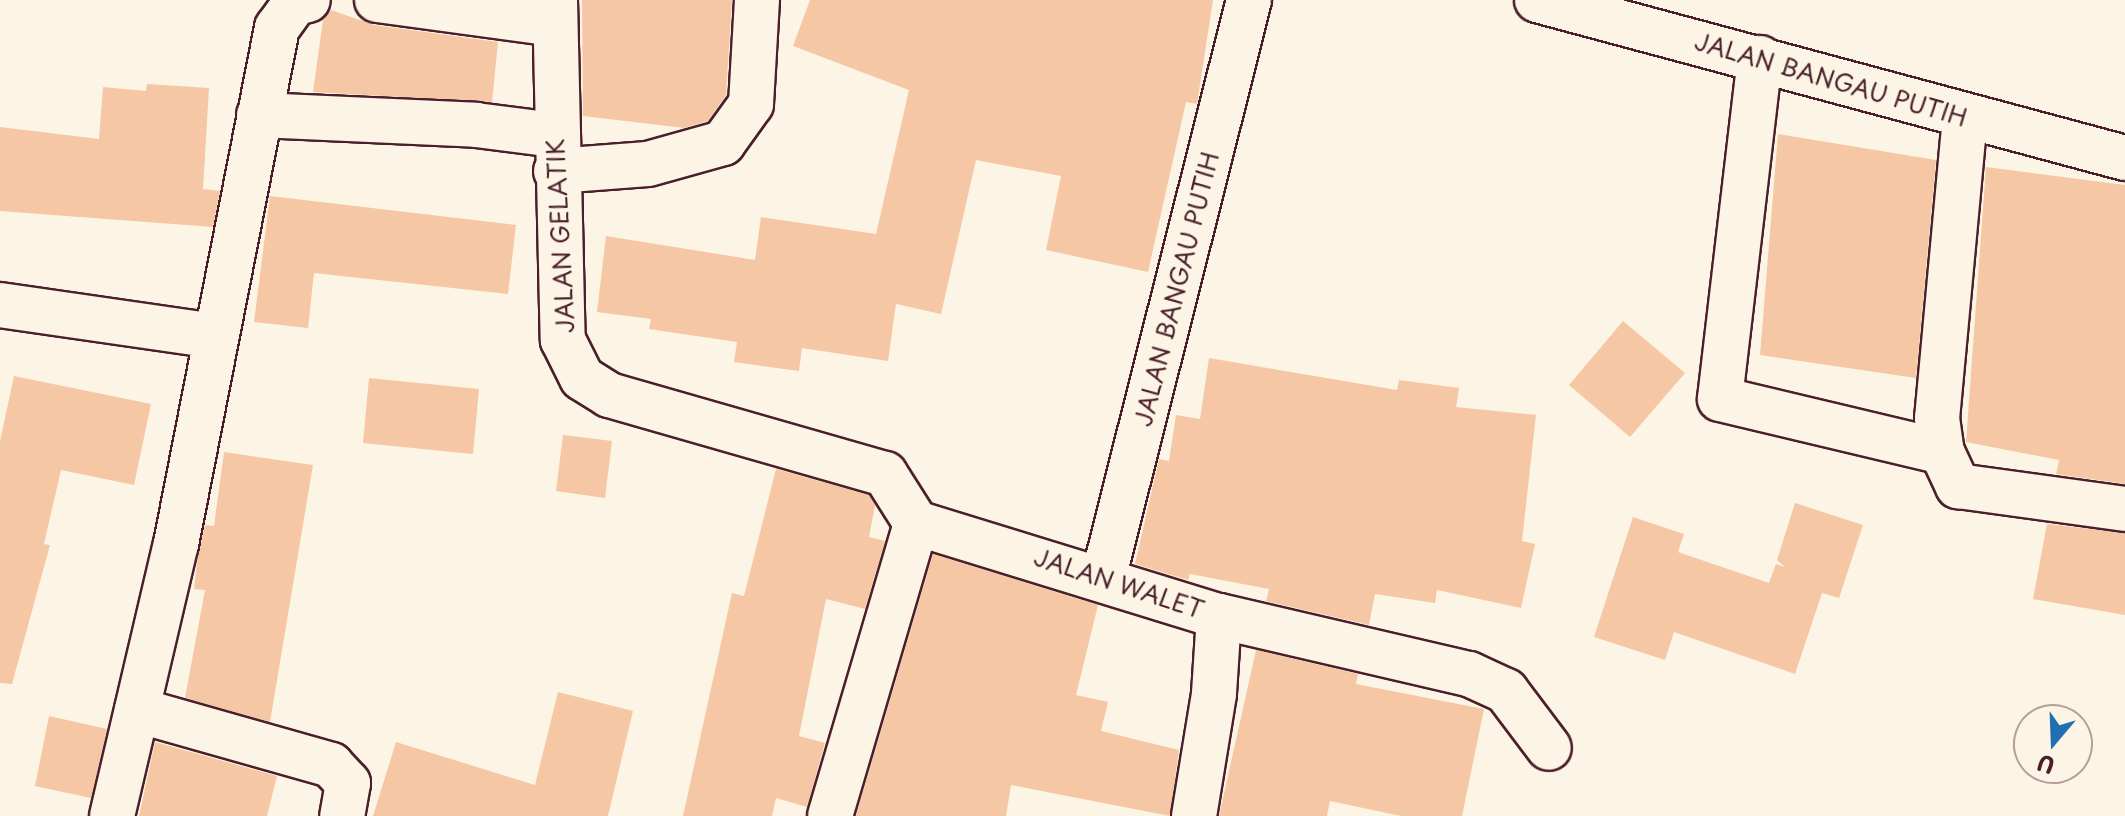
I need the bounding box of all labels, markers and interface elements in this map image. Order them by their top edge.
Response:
street label: JALAN BANGAU PUTIH [1691,26,1971,132]
street label: JALAN GELATIK [541,138,579,334]
street label: JALAN BANGAU PUTIH [1128,148,1224,430]
street label: JALAN WALET [1030,542,1208,624]
north arrow [2013,704,2093,784]
text: U [2032,747,2059,784]

